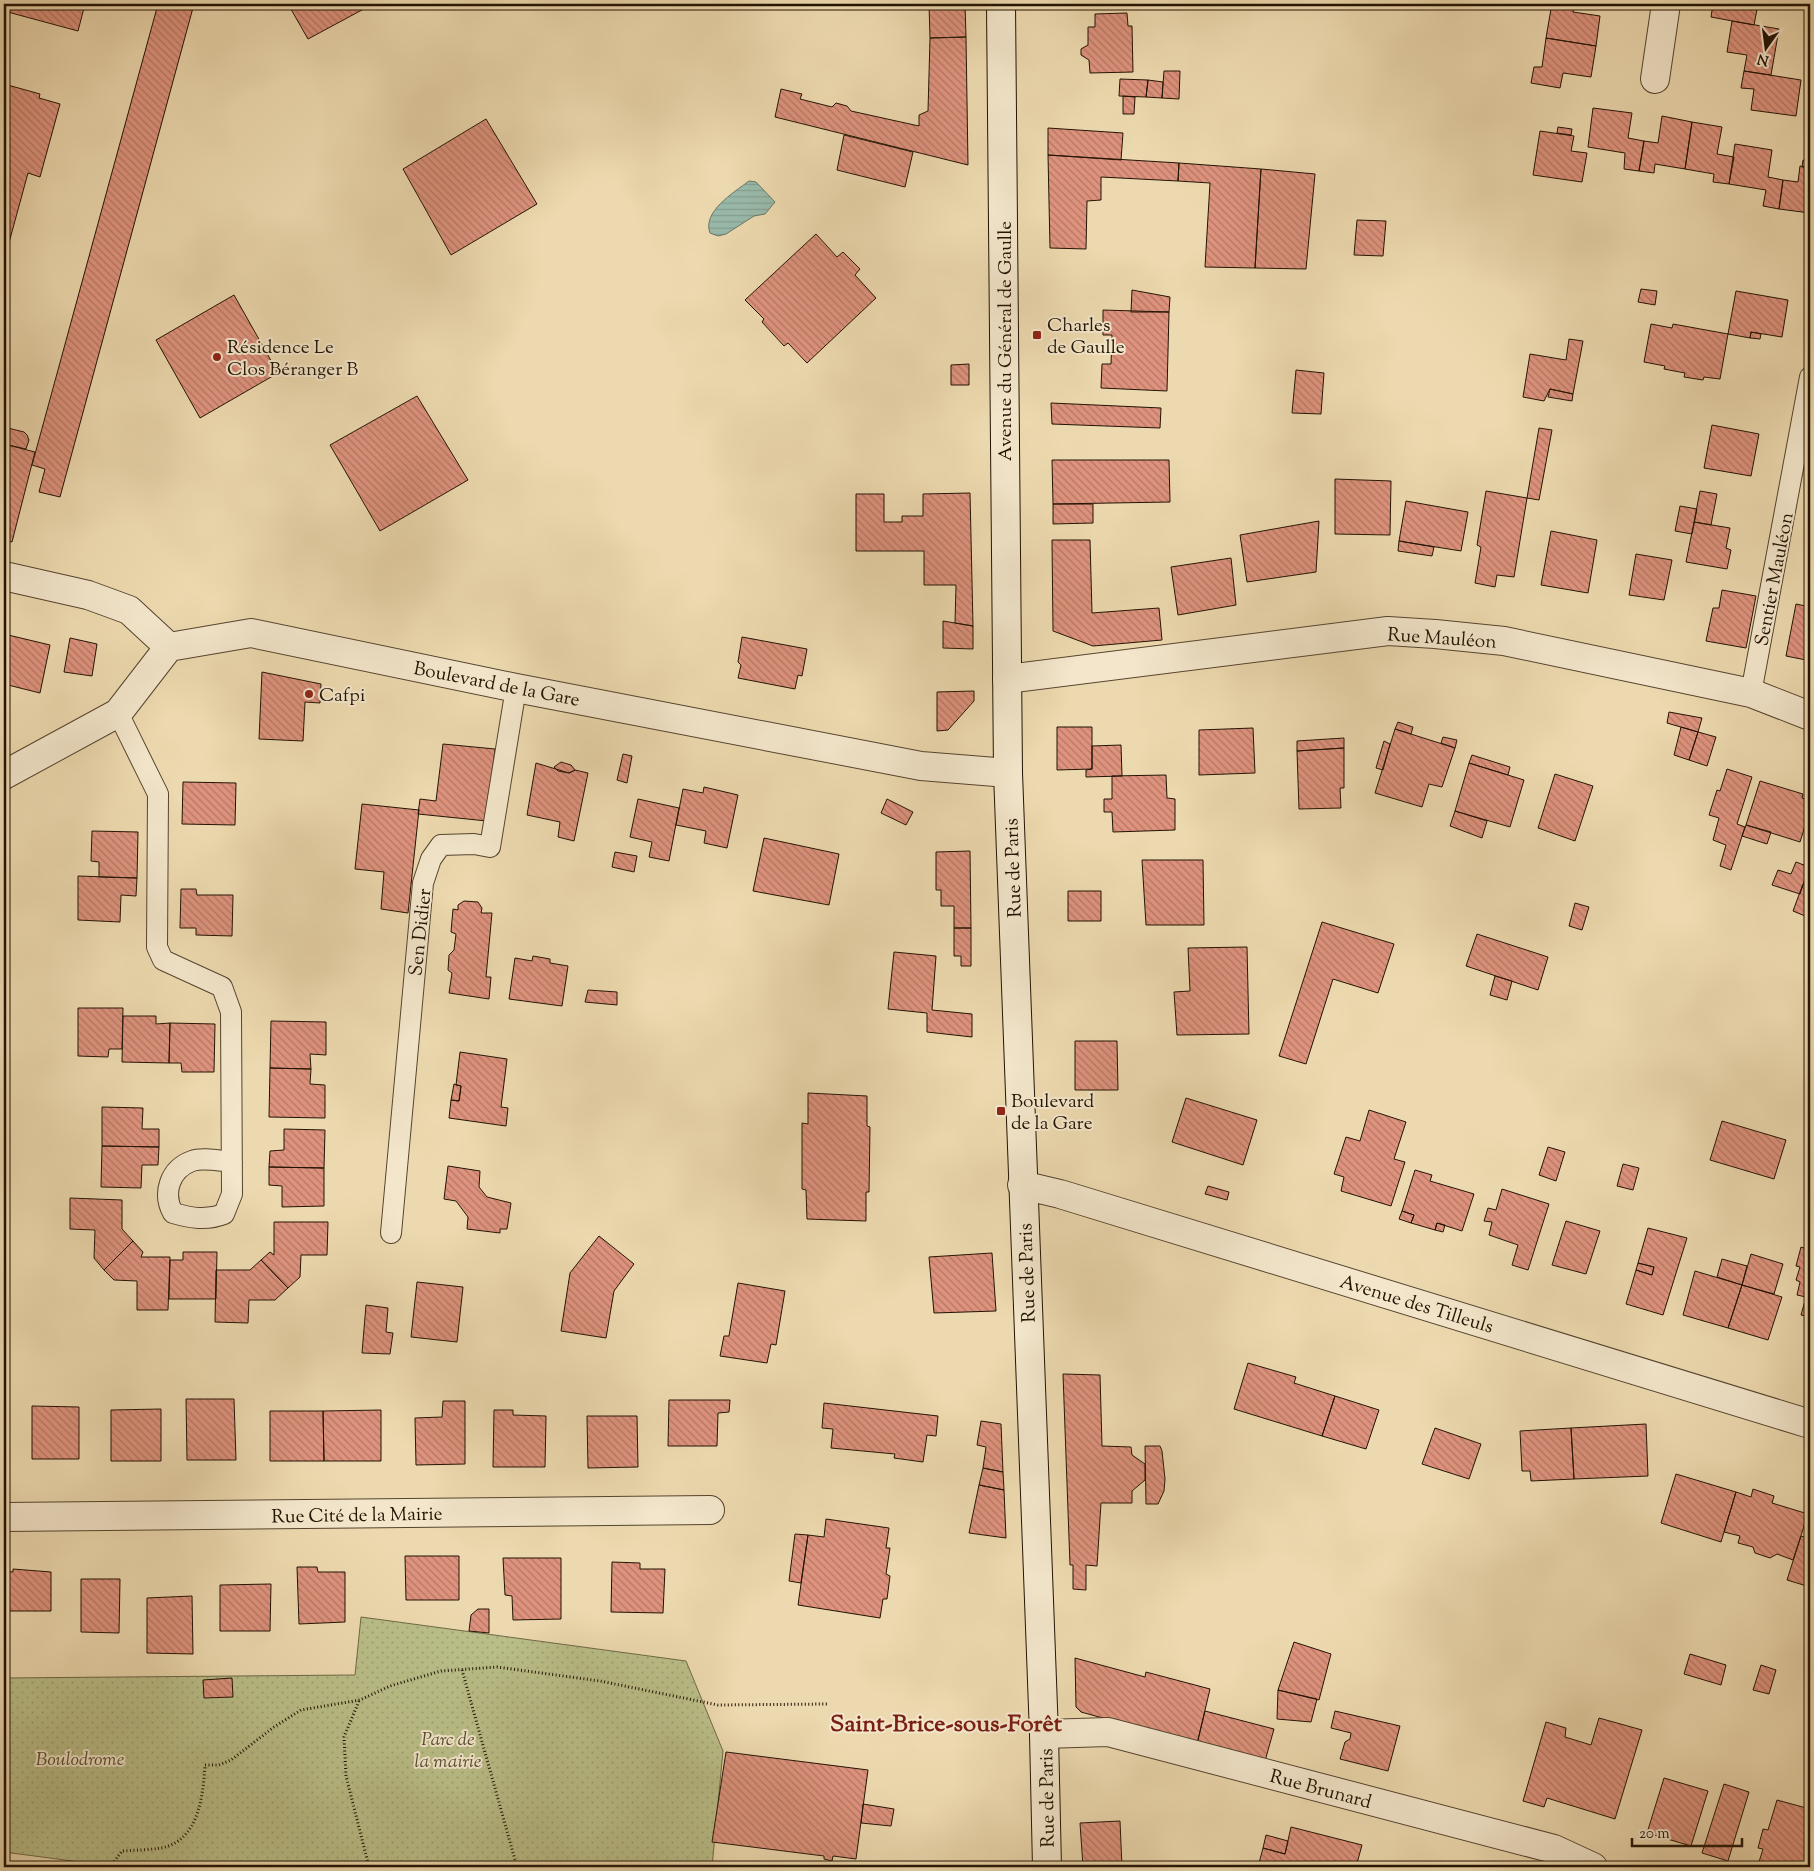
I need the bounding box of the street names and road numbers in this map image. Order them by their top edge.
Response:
street label: Avenue du Général de Gaulle [993,221,1020,461]
street label: Sentier Mauléon [1749,510,1802,649]
street label: Rue Mauléon [1386,622,1497,657]
street label: Boulevard de la Gare [411,656,582,715]
street label: Rue de Paris [999,818,1030,918]
street label: Sen Didier [403,887,440,977]
street label: Rue de Paris [1013,1223,1044,1323]
street label: Avenue des Tilleuls [1336,1269,1496,1342]
street label: Rue Cité de la Mairie [271,1502,443,1531]
street label: Rue de Paris [1034,1748,1063,1848]
street label: Rue Brunard [1266,1764,1375,1817]

